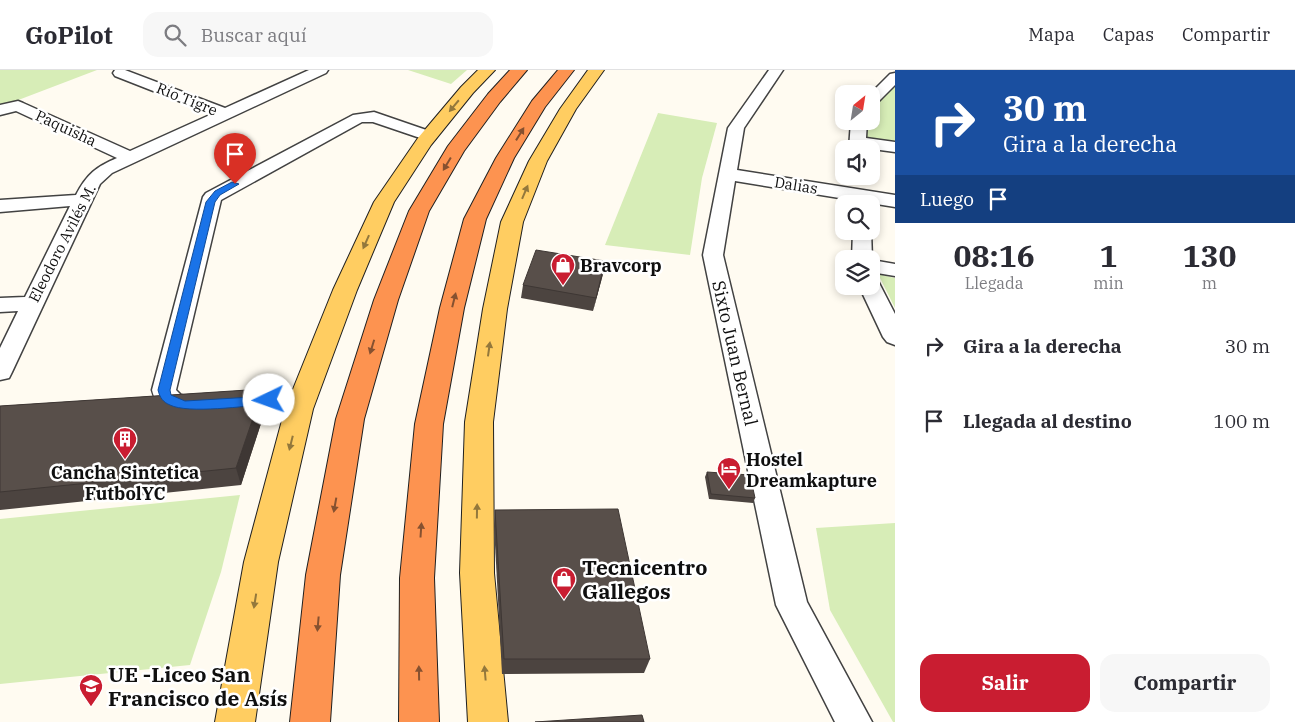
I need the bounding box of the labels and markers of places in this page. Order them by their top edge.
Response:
pin [214,133,256,184]
shop icon: Bravcorp [550,252,576,286]
place label: Bravcorp [580,254,662,277]
building icon: Cancha Sintetica FutbolYC [112,426,138,460]
place label: Hostel Dreamkapture [746,448,877,492]
hotel icon: Hostel Dreamkapture [716,456,742,490]
place label: Cancha Sintetica FutbolYC [51,461,199,505]
place label: Tecnicentro Gallegos [582,553,707,605]
shop icon: Tecnicentro Gallegos [551,566,577,600]
place label: UE -Liceo San Francisco de Asís [108,660,287,712]
school or university icon: UE -Liceo San Francisco de Asís [78,673,104,707]

